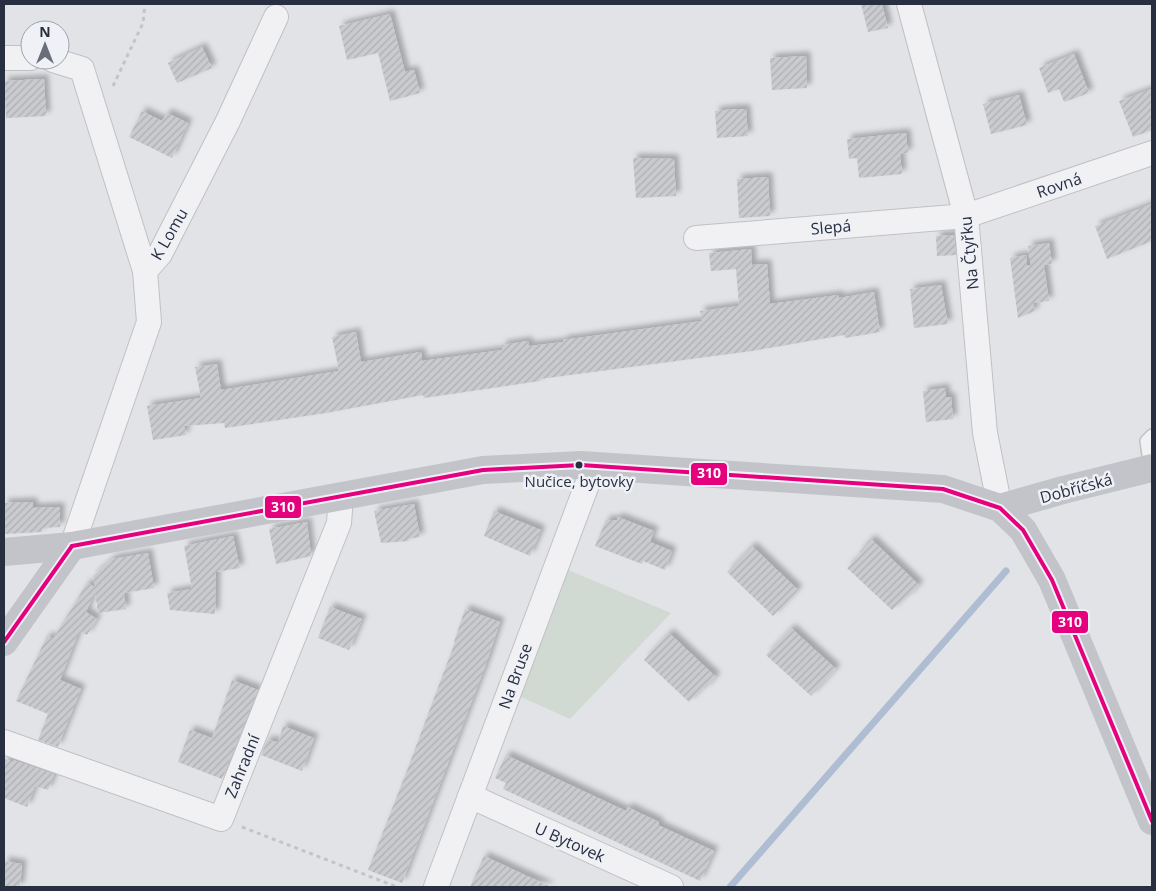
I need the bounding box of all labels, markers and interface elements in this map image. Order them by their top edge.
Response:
north arrow [20,20,70,70]
text: N [39,22,51,41]
street label: Rovná [1034,167,1084,203]
street label: K Lomu [145,204,193,264]
street label: Slepá [810,214,852,240]
street label: Na Čtyřku [954,215,984,291]
marker: Nučice, bytovky [574,460,584,470]
line badge: 310 [690,462,728,486]
text: 310 [697,463,721,482]
street label: Dobříčská [1037,468,1115,508]
place label: Nučice, bytovky [525,471,634,491]
line badge: 310 [264,495,302,519]
text: 310 [271,497,295,516]
line badge: 310 [1051,610,1089,634]
text: 310 [1058,612,1082,631]
street label: Na Bruse [493,640,537,712]
street label: Zahradní [219,730,265,801]
street label: U Bytovek [531,817,609,868]

